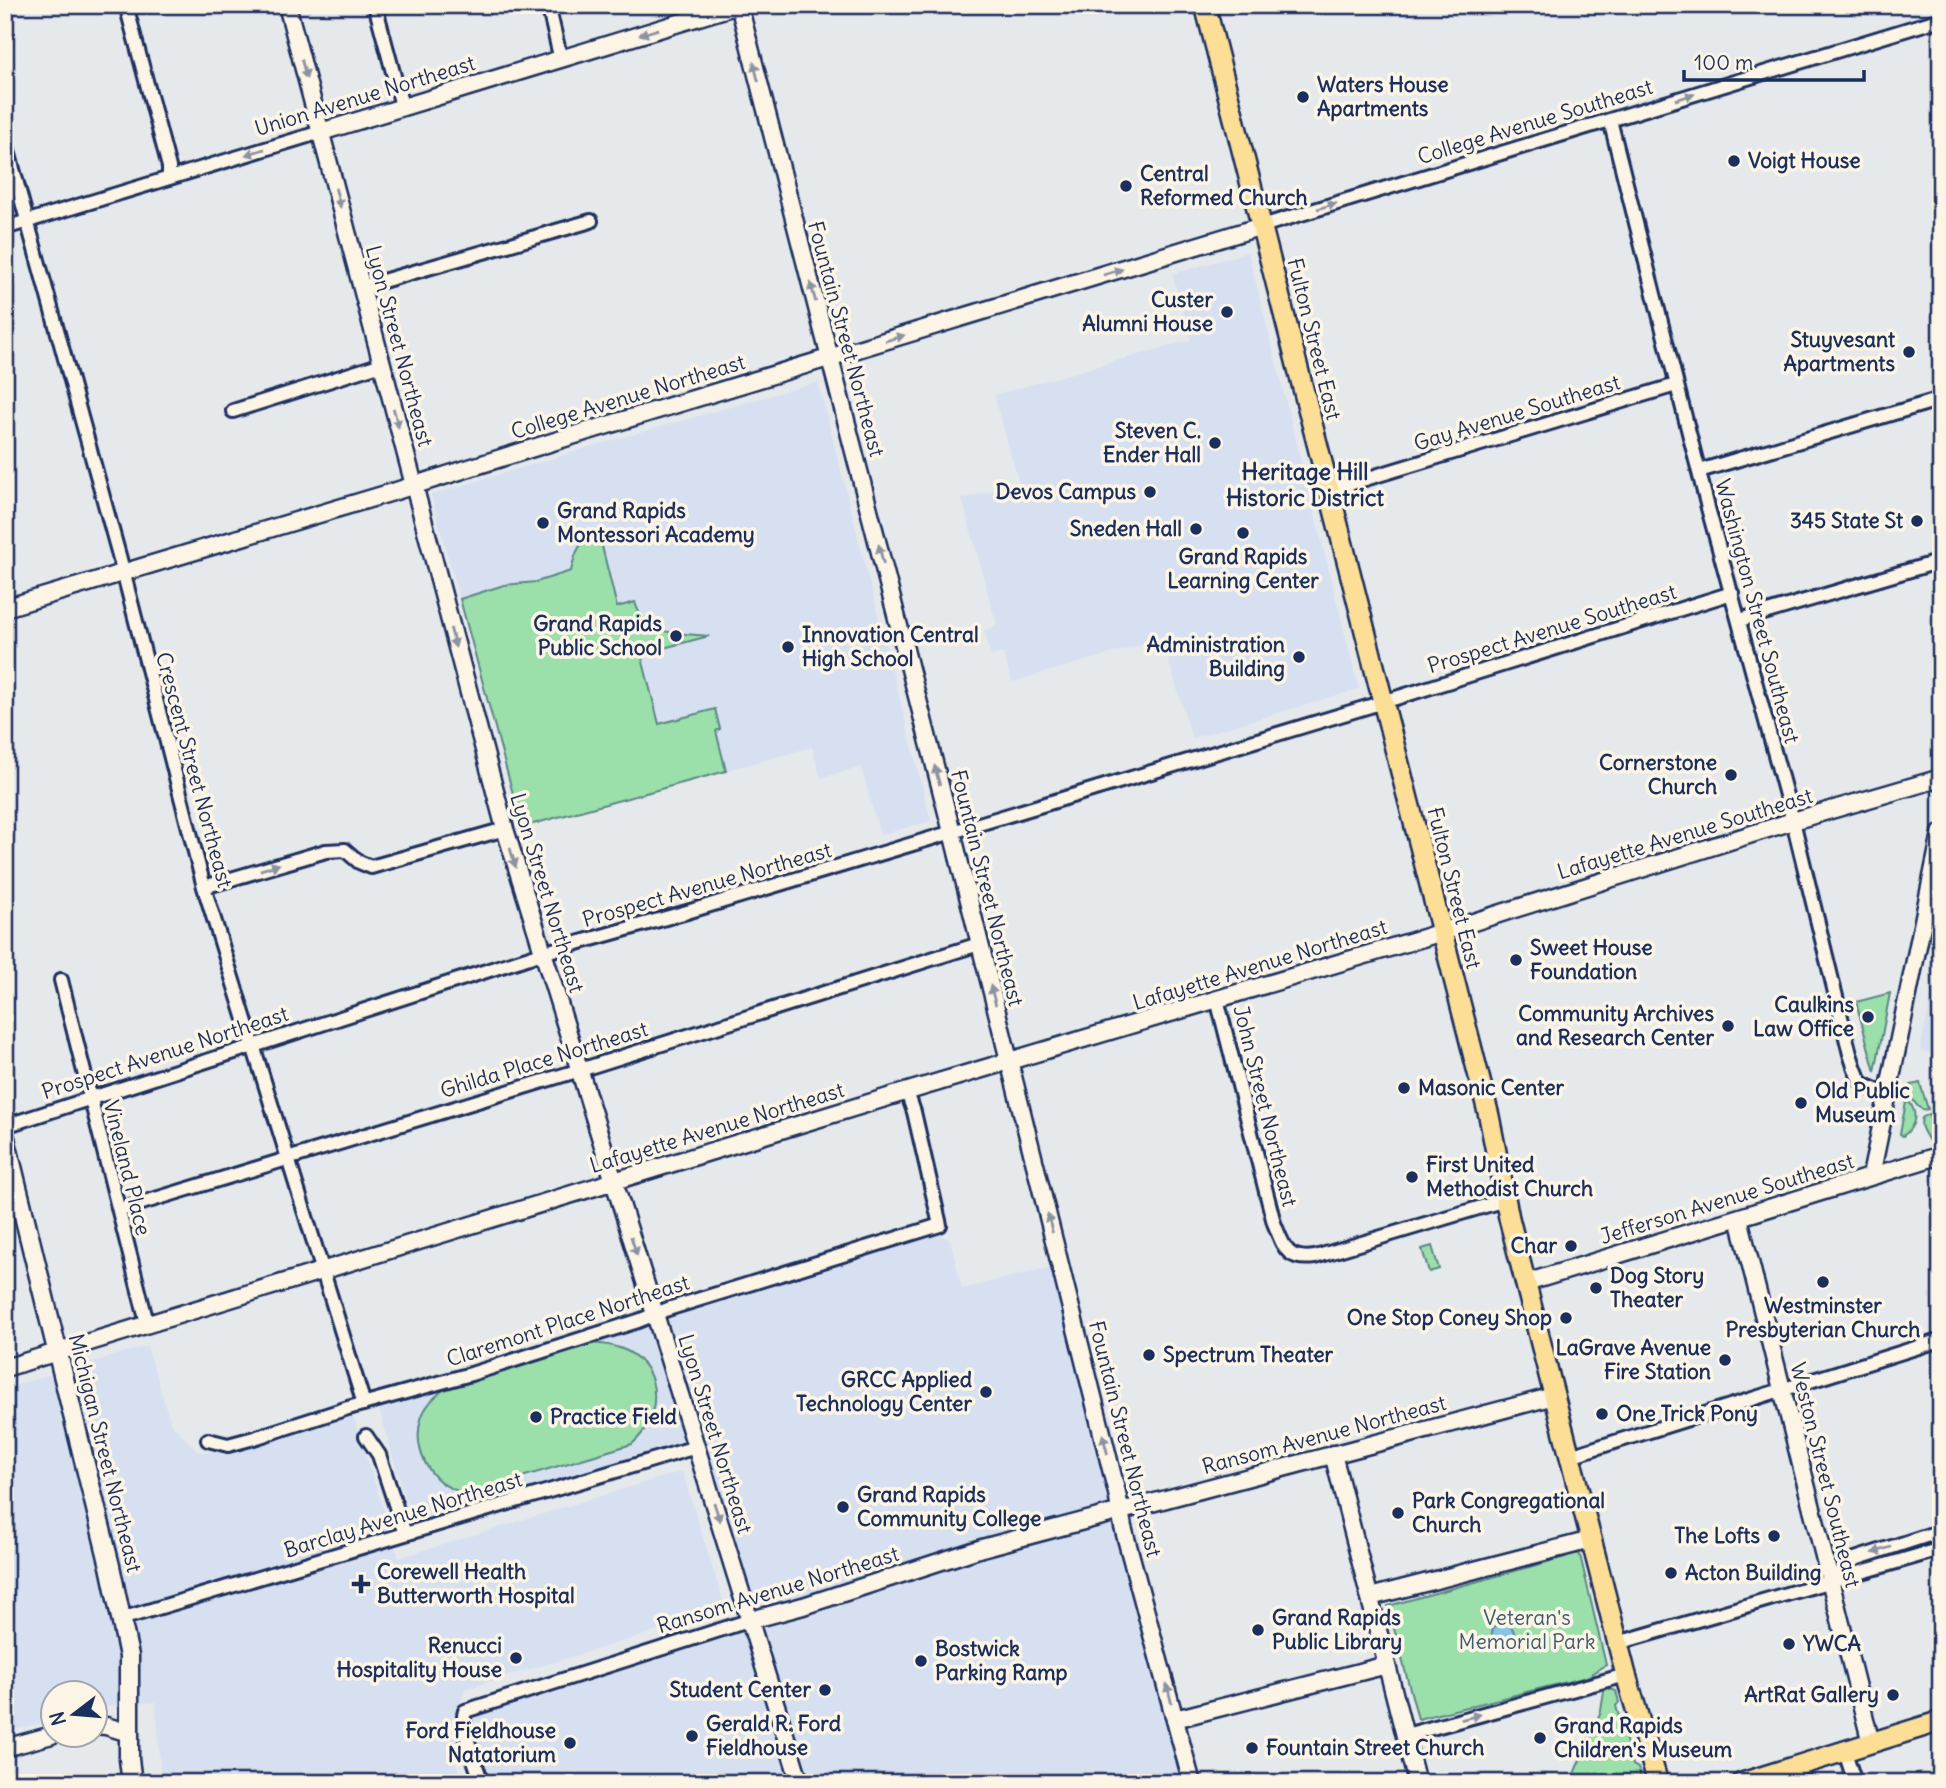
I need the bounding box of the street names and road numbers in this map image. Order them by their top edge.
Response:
street label: Union Avenue Northeast [251,49,478,142]
street label: College Avenue Southeast [1414,73,1656,170]
street label: Fountain Street Northeast [802,218,891,460]
street label: Lyon Street Northeast [360,242,439,449]
street label: Fulton Street East [1281,255,1348,423]
street label: College Avenue Northeast [508,348,748,445]
street label: Gay Avenue Southeast [1410,368,1623,457]
street label: Washington Street Southeast [1709,476,1806,746]
street label: Prospect Avenue Southeast [1424,578,1679,679]
street label: Crescent Street Northeast [150,649,239,891]
street label: Fountain Street Northeast [945,767,1030,1009]
street label: Lafayette Avenue Southeast [1554,782,1816,885]
street label: Lyon Street Northeast [504,790,591,996]
street label: Fulton Street East [1421,804,1488,972]
street label: Prospect Avenue Northeast [579,836,834,933]
street label: Lafayette Avenue Northeast [1129,913,1390,1016]
street label: Prospect Avenue Northeast [38,1000,292,1105]
street label: John Street Northeast [1227,1002,1304,1209]
street label: Ghilda Place Northeast [437,1015,651,1104]
street label: Lafayette Avenue Northeast [586,1076,847,1179]
street label: Vineland Place [98,1097,157,1238]
street label: Jefferson Avenue Southeast [1597,1147,1857,1250]
street label: Claremont Place Northeast [443,1268,693,1373]
street label: Fountain Street Northeast [1083,1318,1168,1560]
street label: Michigan Street Northeast [63,1331,148,1575]
street label: Lyon Street Northeast [672,1331,759,1537]
street label: Weston Street Southeast [1784,1359,1867,1590]
street label: Ransom Avenue Northeast [1199,1389,1449,1480]
street label: Barclay Avenue Northeast [281,1465,525,1564]
street label: Ransom Avenue Northeast [654,1540,902,1639]

